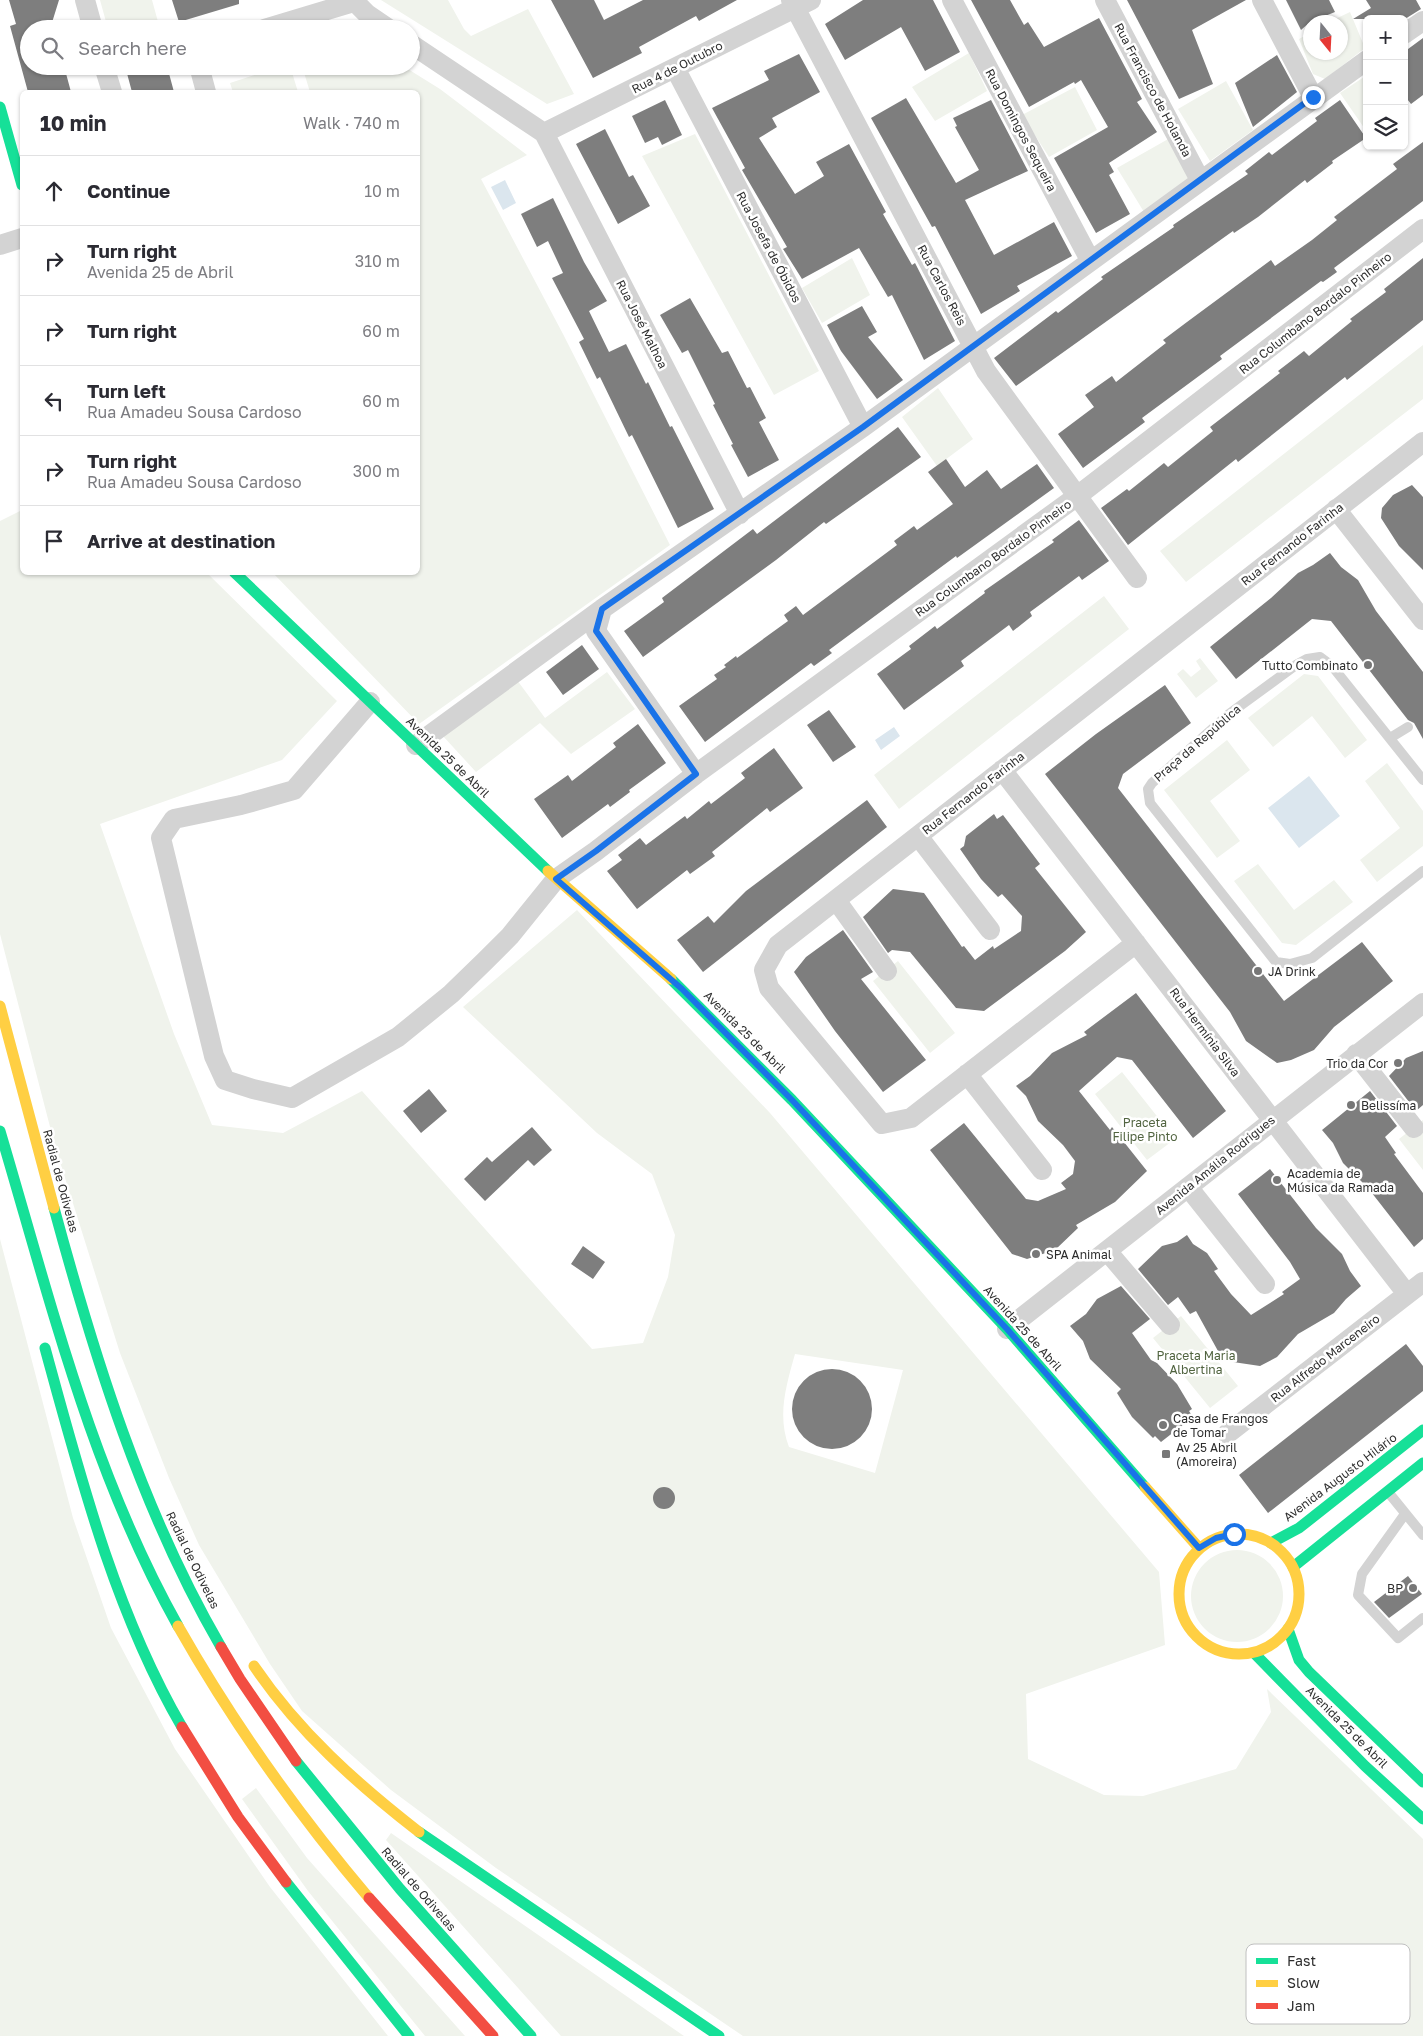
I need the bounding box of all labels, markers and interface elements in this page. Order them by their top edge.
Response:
north arrow [1303,15,1348,60]
map controls [1363,15,1408,150]
button: + [1363,15,1408,60]
search box [20,20,420,75]
street label: Rua Francisco de Holanda [1111,20,1195,160]
icon: search [38,34,66,62]
text: Search here [78,36,187,59]
street label: Rua 4 de Outubro [629,38,725,96]
button: − [1363,60,1408,105]
street label: Rua Domingos Sequeira [982,66,1060,194]
route end [1302,86,1325,109]
button: layers [1363,105,1408,150]
text: 10 min [40,110,107,136]
text: Walk · 740 m [303,113,400,133]
icon: ahead [40,177,68,205]
text: Continue [87,179,170,202]
text: 10 m [364,181,400,201]
street label: Rua Josefa de Óbidos [733,189,805,305]
text: Turn right [87,239,177,262]
street label: Rua Carlos Reis [914,242,970,328]
icon: right [40,247,68,275]
street label: Rua Columbano Bordalo Pinheiro [1236,249,1394,377]
text: 310 m [355,251,400,271]
text: Avenida 25 de Abril [87,262,234,282]
street label: Rua José Malhoa [613,277,671,371]
icon: right [40,317,68,345]
text: Turn right [87,319,177,342]
text: 60 m [362,321,400,341]
text: Turn left [87,379,166,402]
icon: left [40,387,68,415]
text: 60 m [362,391,400,411]
text: Rua Amadeu Sousa Cardoso [87,402,302,422]
text: Turn right [87,449,177,472]
icon: right [40,457,68,485]
text: 300 m [353,461,400,481]
text: Rua Amadeu Sousa Cardoso [87,472,302,492]
street label: Rua Columbano Bordalo Pinheiro [912,496,1074,620]
street label: Rua Fernando Farinha [1238,499,1346,589]
icon: arrive [40,527,68,555]
text: Arrive at destination [87,529,275,552]
place label: Tutto Combinato [1262,658,1358,673]
marker: Tutto Combinato [1362,659,1374,671]
street label: Praça da República [1151,701,1243,785]
street label: Avenida 25 de Abril [403,713,493,801]
street label: Rua Fernando Farinha [919,748,1027,838]
place label: JA Drink [1268,964,1316,979]
marker: JA Drink [1252,965,1264,977]
street label: Rua Hermínia Silva [1167,985,1243,1079]
street label: Avenida 25 de Abril [701,988,789,1076]
place label: Trio da Cor [1326,1056,1388,1071]
marker: Trio da Cor [1392,1057,1404,1069]
place label: Belissíma [1361,1098,1416,1113]
marker: Belissíma [1345,1099,1357,1111]
street label: Avenida Amália Rodrigues [1152,1112,1278,1218]
park label: Praceta Filipe Pinto [1112,1115,1178,1144]
street label: Radial de Odivelas [40,1128,82,1234]
place label: Academia de Música da Ramada [1287,1166,1394,1195]
marker: Academia de Música da Ramada [1271,1174,1283,1186]
place label: SPA Animal [1046,1247,1112,1262]
marker: SPA Animal [1030,1248,1042,1260]
street label: Avenida 25 de Abril [981,1282,1065,1374]
street label: Rua Alfredo Marceneiro [1267,1311,1383,1405]
park label: Praceta Maria Albertina [1156,1348,1236,1377]
place label: Casa de Frangos de Tomar [1173,1411,1268,1440]
marker: Casa de Frangos de Tomar [1157,1419,1169,1431]
street label: Avenida Augusto Hilário [1281,1430,1399,1524]
place label: Av 25 Abril (Amoreira) [1176,1440,1237,1469]
marker: Av 25 Abril (Amoreira) [1160,1448,1172,1460]
street label: Radial de Odivelas [163,1509,223,1611]
route start [1223,1523,1246,1546]
place label: BP [1387,1581,1403,1596]
marker: BP [1407,1582,1419,1594]
street label: Avenida 25 de Abril [1303,1683,1391,1771]
street label: Radial de Odivelas [378,1844,460,1934]
legend [1246,1944,1410,2024]
text: Fast [1287,1952,1316,1969]
text: Slow [1287,1974,1320,1991]
text: Jam [1287,1997,1315,2014]

